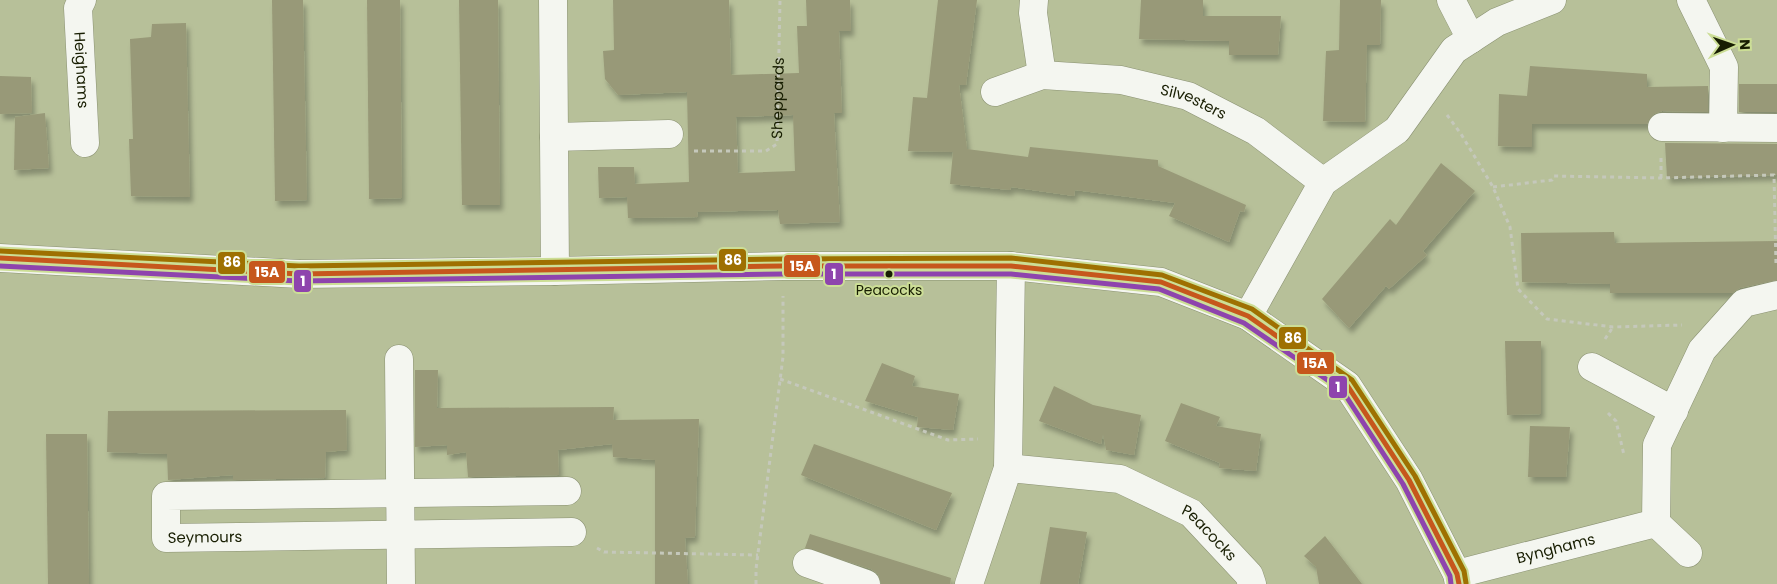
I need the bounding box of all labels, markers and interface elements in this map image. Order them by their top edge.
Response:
north arrow [1707,20,1757,70]
street label: Heighams [69,31,94,109]
text: N [1735,39,1755,50]
street label: Sheppards [766,57,789,139]
street label: Silvesters [1158,79,1231,124]
line badge: 86 [718,248,747,272]
text: 86 [724,250,742,270]
line badge: 86 [217,251,246,275]
text: 86 [223,252,241,272]
line badge: 15A [783,254,821,278]
text: 15A [790,256,815,276]
line badge: 15A [248,260,286,284]
text: 15A [255,262,280,282]
line badge: 1 [824,262,844,286]
text: 1 [831,264,837,284]
line badge: 1 [293,269,312,293]
marker: Peacocks [884,269,894,279]
text: 1 [300,271,306,291]
place label: Peacocks [856,280,922,300]
line badge: 86 [1278,326,1307,350]
text: 86 [1284,328,1302,348]
line badge: 15A [1296,351,1335,375]
text: 15A [1303,353,1328,373]
line badge: 1 [1328,375,1348,399]
text: 1 [1335,377,1341,397]
street label: Peacocks [1179,499,1242,566]
street label: Seymours [167,526,243,548]
street label: Bynghams [1514,528,1597,568]

